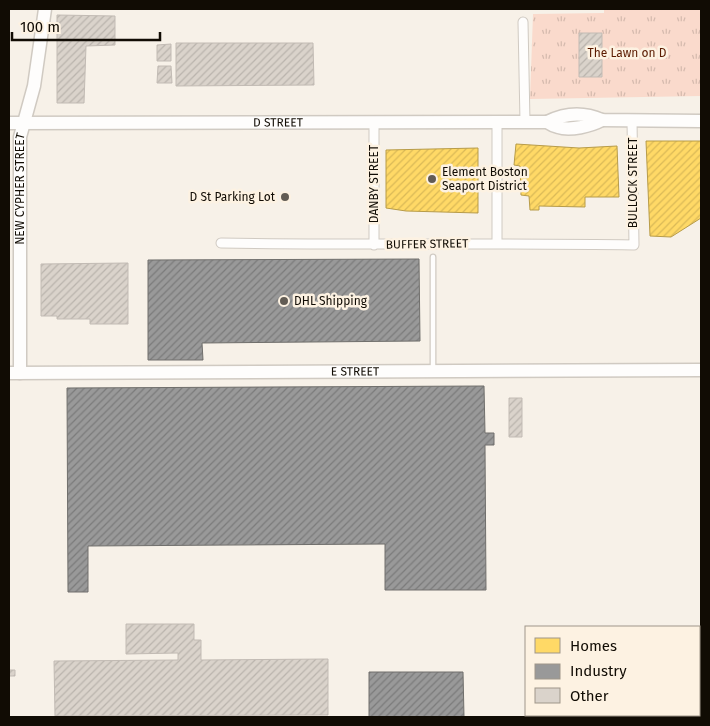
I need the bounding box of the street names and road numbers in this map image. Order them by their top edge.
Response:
street label: D STREET [253,115,304,130]
street label: NEW CYPHER STREET [13,131,28,245]
street label: BULLOCK STREET [626,137,640,228]
street label: DANBY STREET [367,144,381,223]
street label: BUFFER STREET [386,236,469,252]
street label: E STREET [331,364,380,379]

